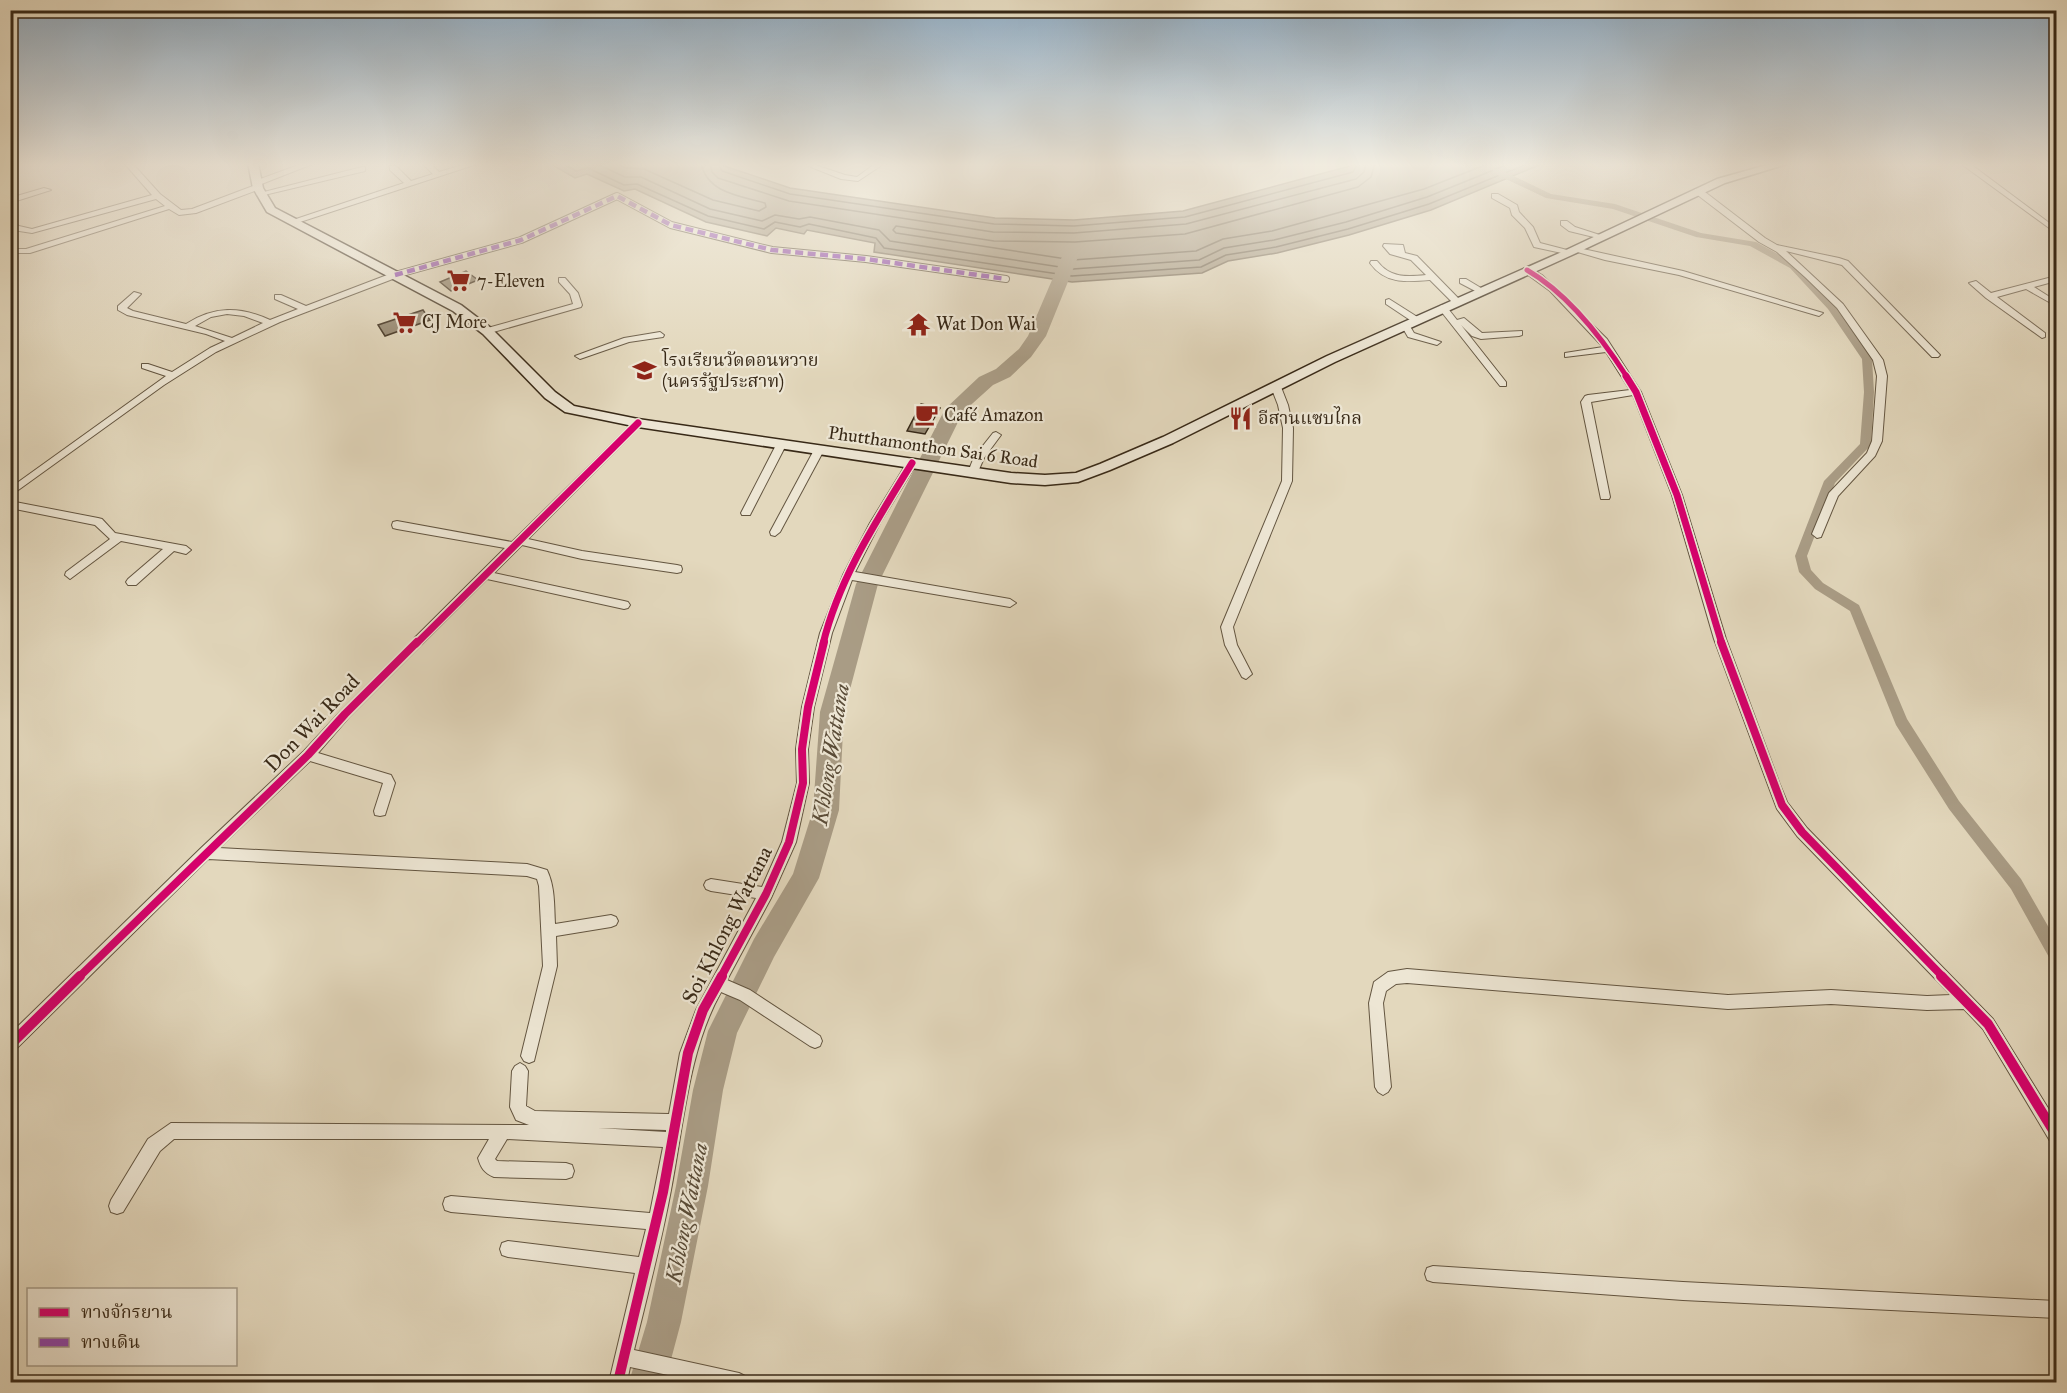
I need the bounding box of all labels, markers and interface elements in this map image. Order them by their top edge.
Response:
supermarket icon: 7-Eleven [446,268,472,294]
place label: 7-Eleven [477,270,545,292]
supermarket icon: CJ More [391,309,417,335]
place label: CJ More [422,311,487,334]
temple icon: Wat Don Wai [905,311,931,337]
place label: Wat Don Wai [936,313,1036,335]
place label: โรงเรียนวัดดอนหวาย (นครรัฐประสาท) [661,347,819,393]
school or university icon: โรงเรียนวัดดอนหวาย (นครรัฐประสาท) [631,357,657,383]
cafe icon: Café Amazon [913,402,939,428]
place label: Café Amazon [944,404,1044,426]
restaurant icon: อีสานแซบไกล [1227,405,1253,431]
place label: อีสานแซบไกล [1258,406,1362,429]
street label: Phutthamonthon Sai 6 Road [827,421,1039,473]
street label: Don Wai Road [259,668,365,777]
water label: Khlong Wattana [806,682,855,828]
street label: Soi Khlong Wattana [676,842,778,1008]
water label: Khlong Wattana [659,1141,713,1287]
legend [27,1288,237,1366]
text: ทางจักรยาน [81,1301,172,1323]
text: ทางเดิน [81,1331,140,1353]

